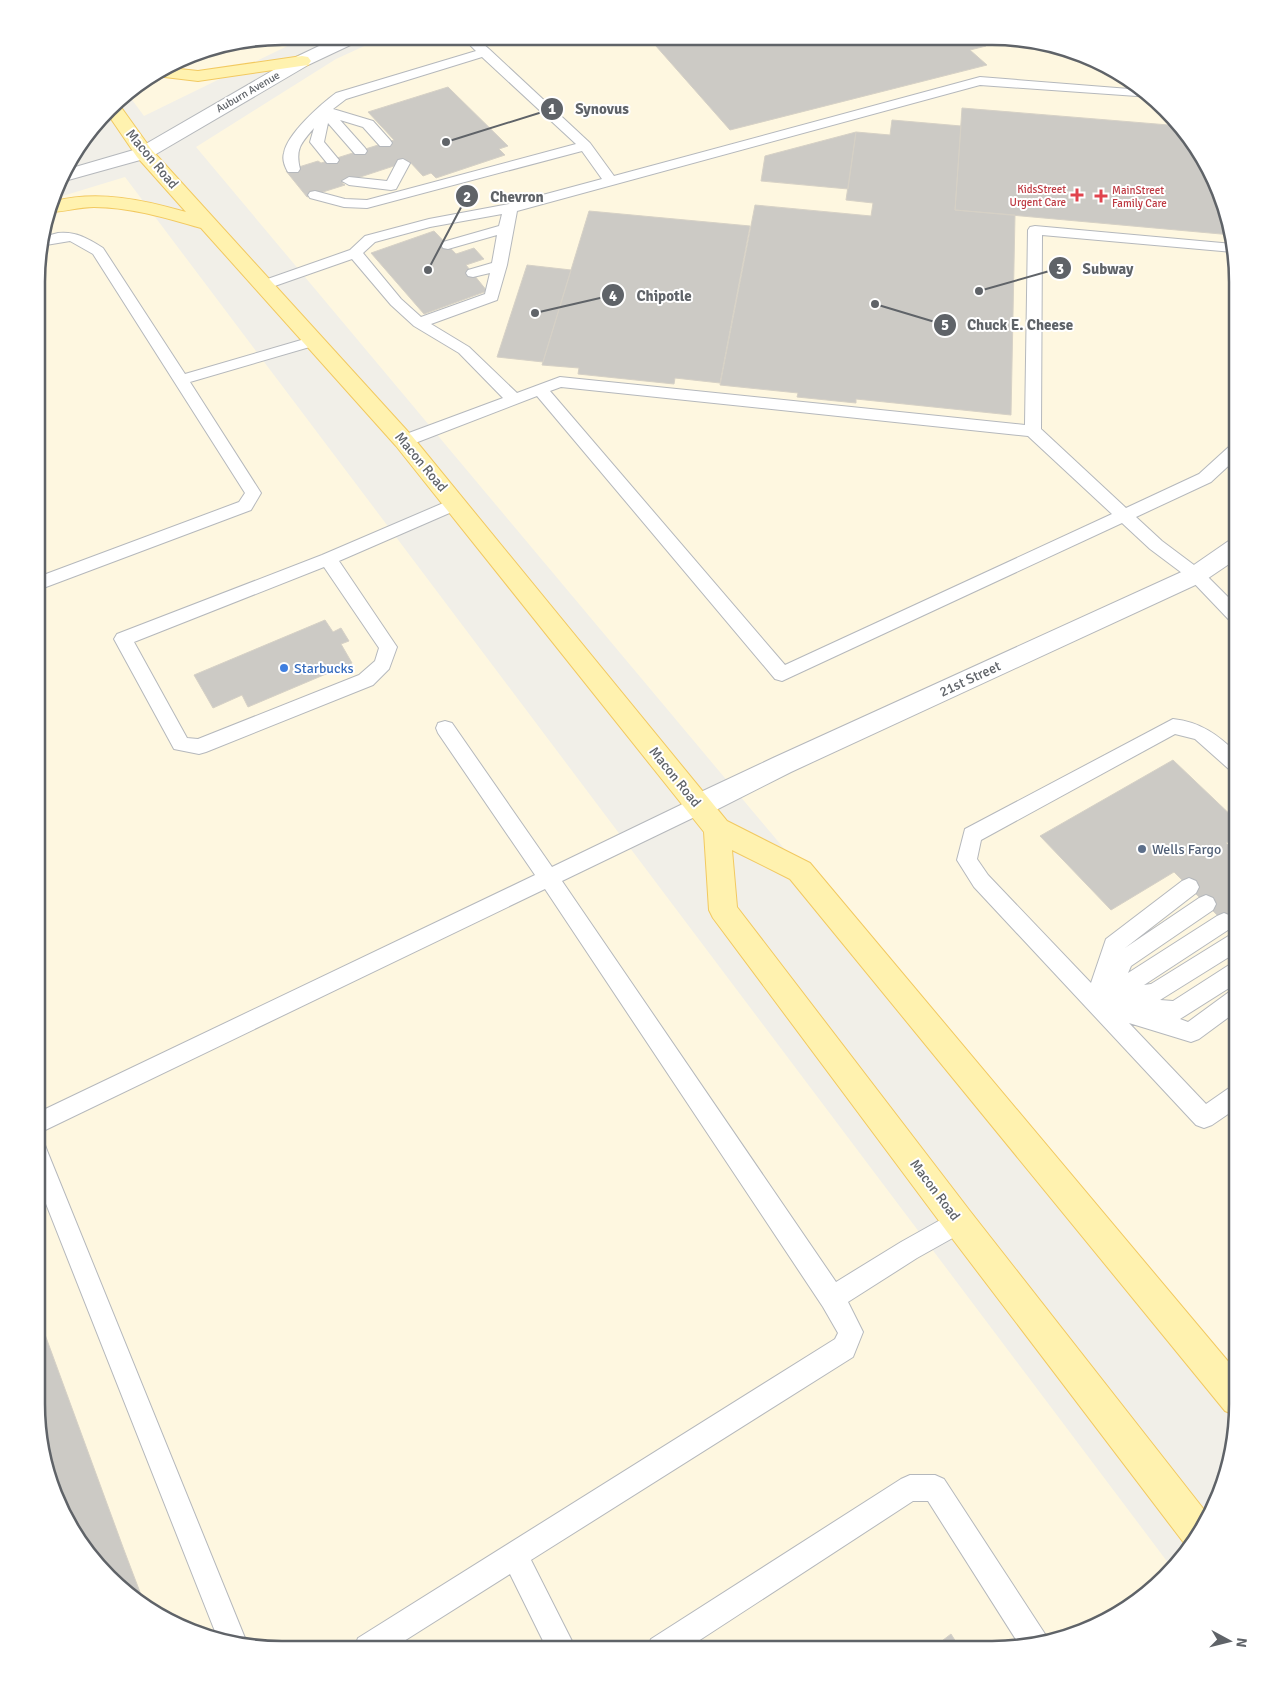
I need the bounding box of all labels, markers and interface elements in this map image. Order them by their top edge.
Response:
street label: Auburn Avenue [214,69,282,115]
callout: Synovus [540,94,639,124]
text: 1 [548,100,556,118]
text: Synovus [575,100,629,118]
street label: Macon Road [122,126,182,192]
callout: Chevron [455,181,553,211]
place label: KidsStreet Urgent Care [1010,183,1066,209]
place label: MainStreet Family Care [1112,184,1167,210]
text: 2 [463,188,471,206]
text: Chevron [490,188,544,206]
marker: KidsStreet Urgent Care [1070,188,1084,202]
marker: MainStreet Family Care [1094,189,1108,203]
callout: Subway [1048,253,1144,283]
text: 3 [1056,260,1064,278]
text: Subway [1083,260,1134,278]
callout: Chipotle [601,280,701,310]
text: 4 [609,287,617,305]
text: Chipotle [636,287,692,305]
callout: Chuck E. Cheese [932,310,1083,340]
text: 5 [941,316,949,334]
text: Chuck E. Cheese [967,316,1073,334]
street label: Macon Road [391,429,451,495]
street label: 21st Street [937,657,1003,701]
place label: Starbucks [294,660,354,677]
marker: Starbucks [278,662,290,674]
street label: Macon Road [645,743,705,811]
place label: Wells Fargo [1152,841,1221,858]
marker: Wells Fargo [1136,843,1148,855]
street label: Macon Road [906,1156,964,1224]
north arrow [1204,1616,1254,1666]
text: N [1232,1637,1250,1648]

